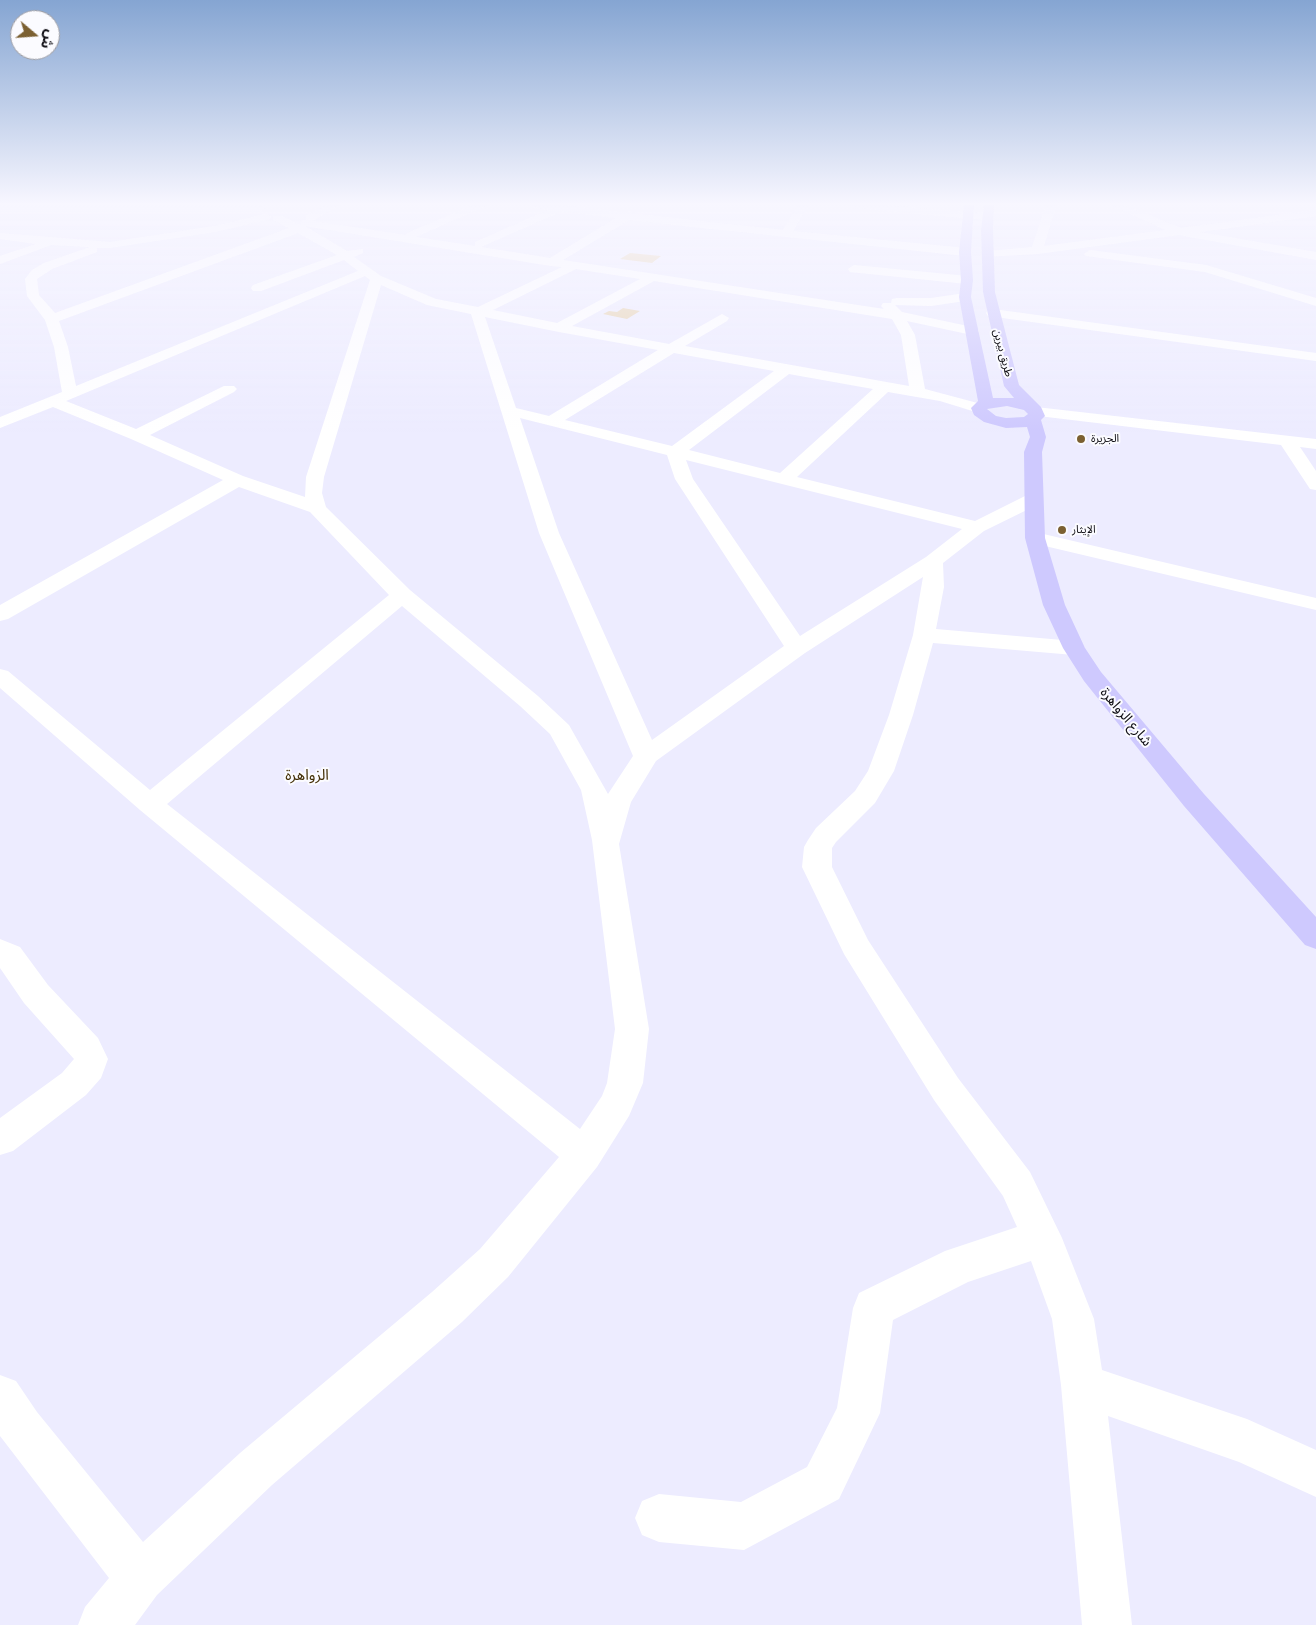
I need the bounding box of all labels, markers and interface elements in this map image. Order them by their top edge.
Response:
north arrow [10,10,60,60]
text: ش [38,28,59,51]
street label: طريق بيرين [990,328,1016,378]
place label: الجزيرة [1091,432,1119,446]
marker: الجزيرة [1075,433,1087,445]
place label: الإيثار [1072,523,1096,537]
marker: الإيثار [1056,524,1068,536]
street label: شارع الزواهرة [1097,684,1155,750]
district label: الزواهرة [285,766,329,784]

